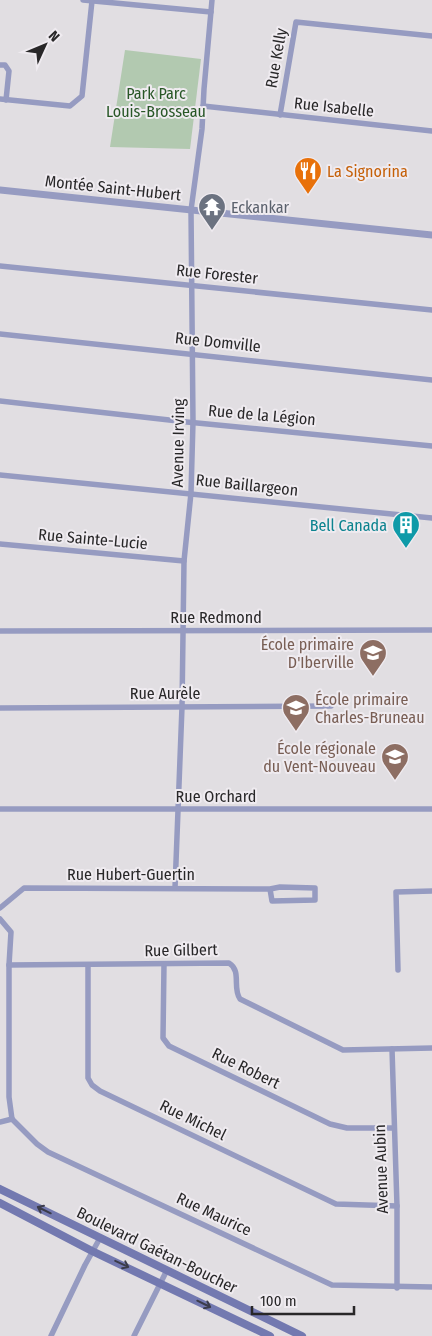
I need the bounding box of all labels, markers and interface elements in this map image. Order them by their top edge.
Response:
north arrow [20,20,70,70]
street label: Rue Kelly [261,26,291,89]
text: N [45,27,63,45]
park label: Park Parc Louis-Brosseau [106,84,206,121]
street label: Rue Isabelle [293,93,375,121]
restaurant icon: La Signorina [293,156,323,195]
place label: La Signorina [327,162,408,181]
street label: Montée Saint-Hubert [44,171,183,205]
temple icon: Eckankar [197,192,227,231]
place label: Eckankar [231,198,290,217]
street label: Rue Forester [175,260,259,288]
street label: Rue Domville [174,328,262,356]
street label: Avenue Irving [168,398,188,488]
street label: Rue de la Légion [207,401,317,429]
street label: Rue Baillargeon [195,470,299,500]
building icon: Bell Canada [391,510,421,549]
place label: Bell Canada [310,516,387,535]
street label: Rue Sainte-Lucie [37,525,149,553]
street label: Rue Redmond [170,608,262,627]
place label: École primaire D'Iberville [261,635,354,672]
school or university icon: École primaire D'Iberville [358,638,388,677]
street label: Rue Aurèle [130,684,200,703]
place label: École primaire Charles-Bruneau [315,690,425,727]
school or university icon: École primaire Charles-Bruneau [281,693,311,732]
place label: École régionale du Vent-Nouveau [263,739,376,776]
school or university icon: École régionale du Vent-Nouveau [380,742,410,781]
street label: Rue Orchard [176,787,256,806]
street label: Rue Hubert-Guertin [67,865,195,884]
street label: Rue Gilbert [144,940,219,960]
street label: Rue Robert [209,1043,284,1093]
street label: Rue Michel [157,1096,229,1144]
street label: Avenue Aubin [370,1124,392,1214]
street label: Rue Maurice [174,1188,255,1240]
street label: Boulevard Gaétan-Boucher [74,1203,241,1297]
one-way arrow [37,1205,52,1215]
one-way arrow [114,1260,129,1270]
scale bar [252,1284,354,1316]
text: 100 m [260,1292,297,1310]
one-way arrow [196,1300,211,1309]

